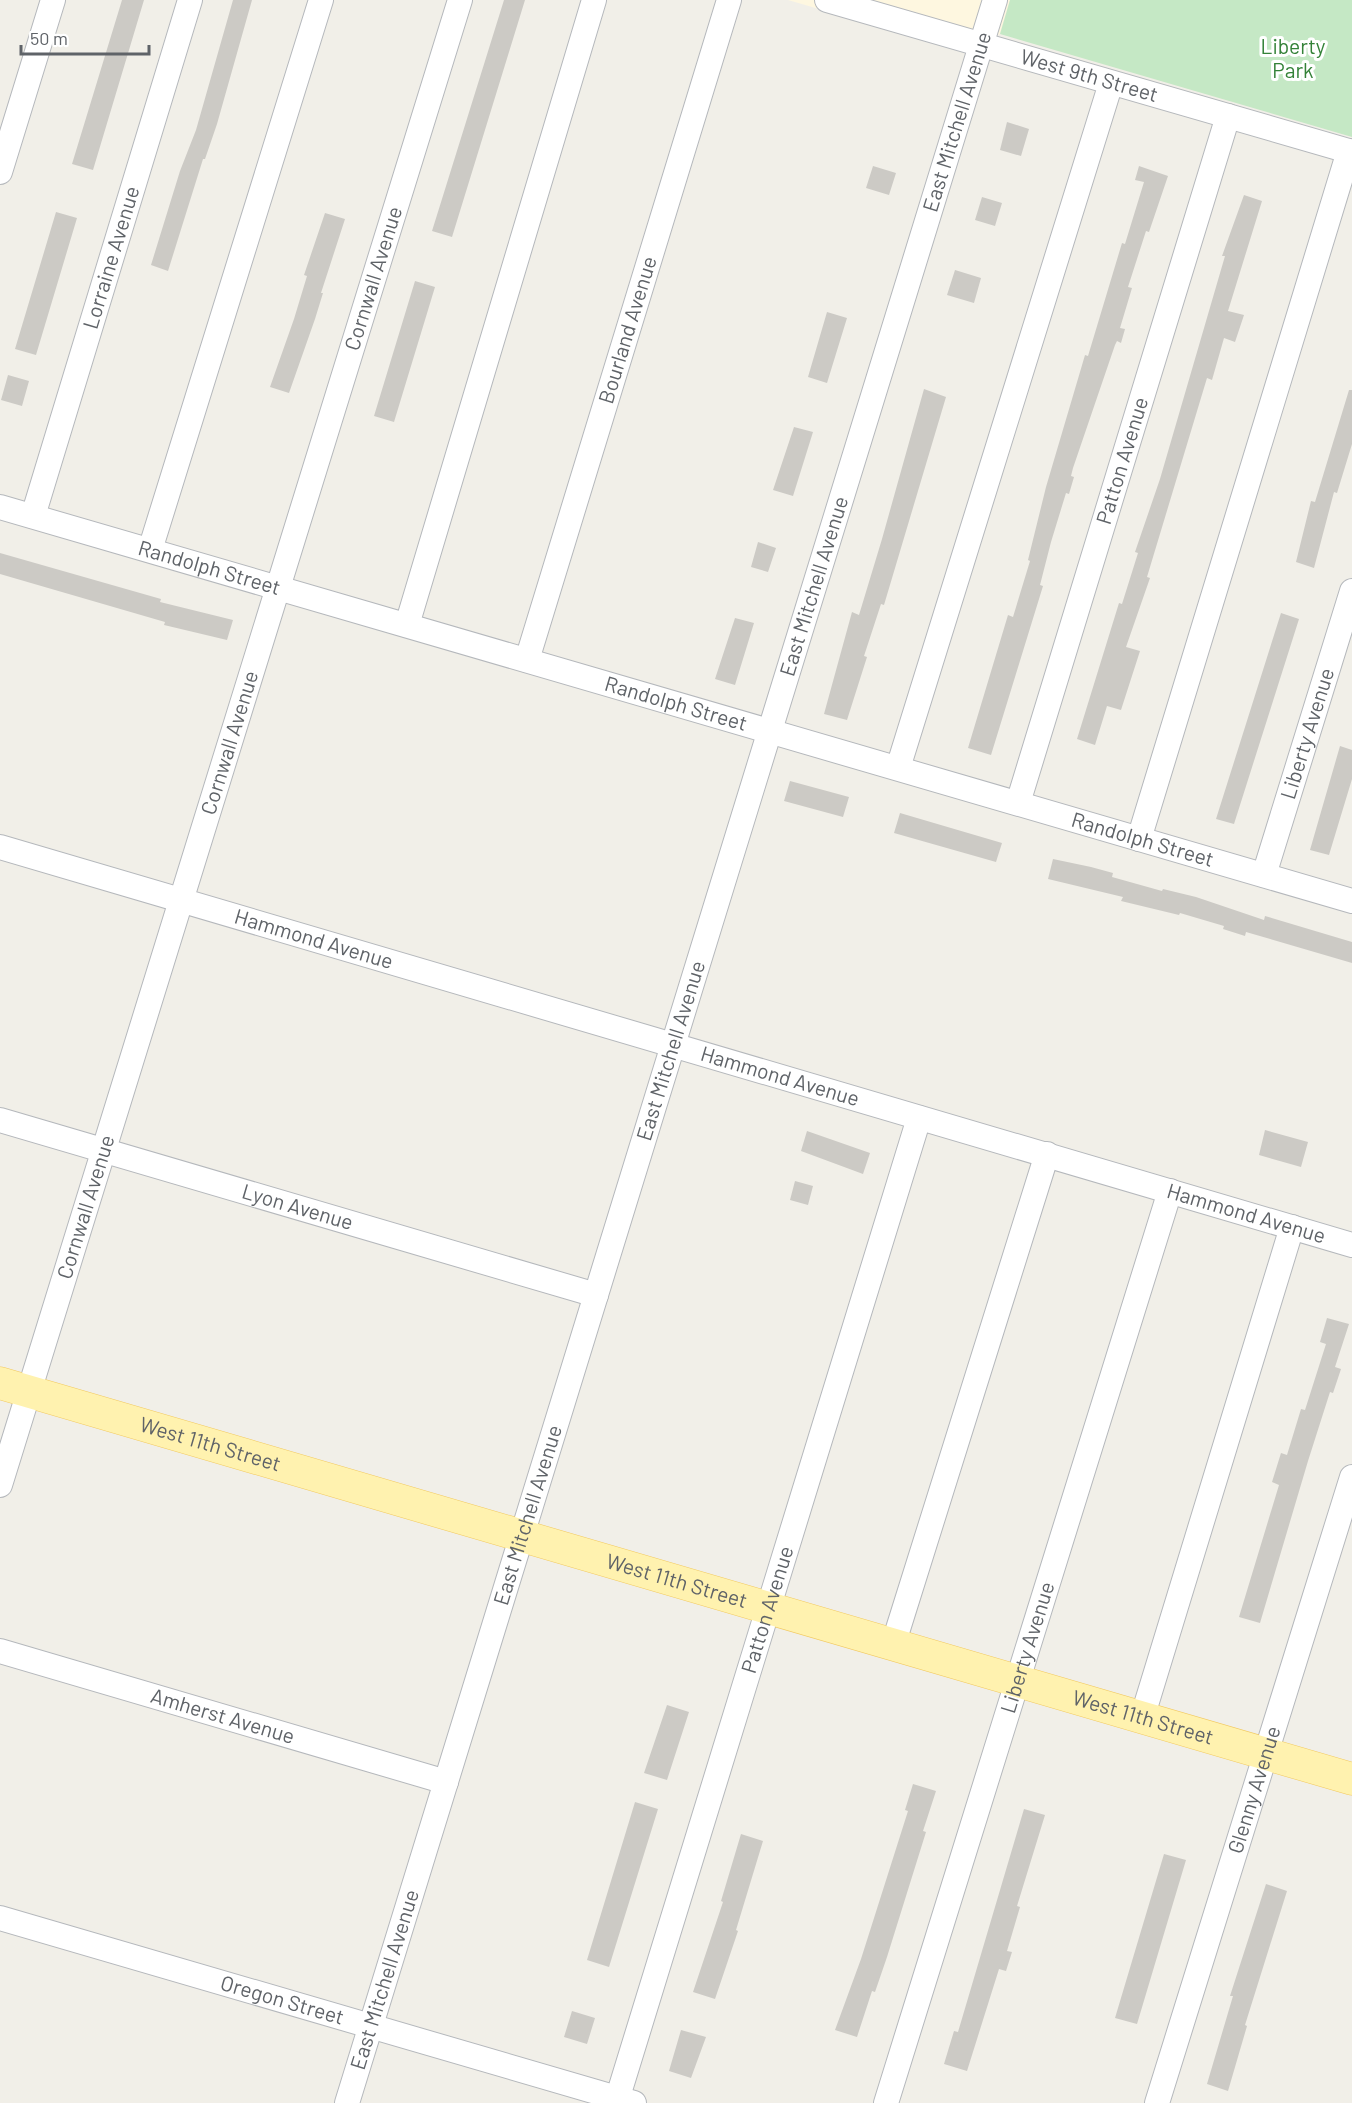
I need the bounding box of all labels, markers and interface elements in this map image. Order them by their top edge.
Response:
scale bar [21,18,148,56]
text: 50 m [30,27,68,49]
street label: East Mitchell Avenue [917,28,995,215]
park label: Liberty Park [1260,33,1326,82]
street label: West 9th Street [1018,43,1161,106]
street label: Lorraine Avenue [77,183,144,332]
street label: Cornwall Avenue [338,203,406,353]
street label: Bourland Avenue [592,253,661,406]
street label: Patton Avenue [1090,394,1152,527]
street label: East Mitchell Avenue [773,493,852,679]
street label: Randolph Street [136,534,284,599]
street label: Liberty Avenue [1274,664,1338,802]
street label: Cornwall Avenue [194,667,263,817]
street label: Randolph Street [602,670,750,735]
street label: Randolph Street [1069,806,1217,871]
street label: Hammond Avenue [232,903,396,973]
street label: East Mitchell Avenue [630,957,709,1143]
street label: Hammond Avenue [698,1040,863,1110]
street label: Cornwall Avenue [51,1132,119,1282]
street label: Hammond Avenue [1164,1177,1329,1248]
street label: Lyon Avenue [239,1178,356,1234]
street label: West 11th Street [137,1411,284,1476]
street label: East Mitchell Avenue [487,1422,566,1608]
street label: Patton Avenue [735,1543,798,1676]
street label: West 11th Street [604,1547,750,1612]
street label: Liberty Avenue [994,1578,1059,1716]
street label: Amherst Avenue [148,1682,298,1748]
street label: West 11th Street [1070,1684,1217,1749]
street label: Glenny Avenue [1222,1723,1285,1856]
street label: East Mitchell Avenue [344,1886,423,2072]
street label: Oregon Street [218,1969,347,2029]

